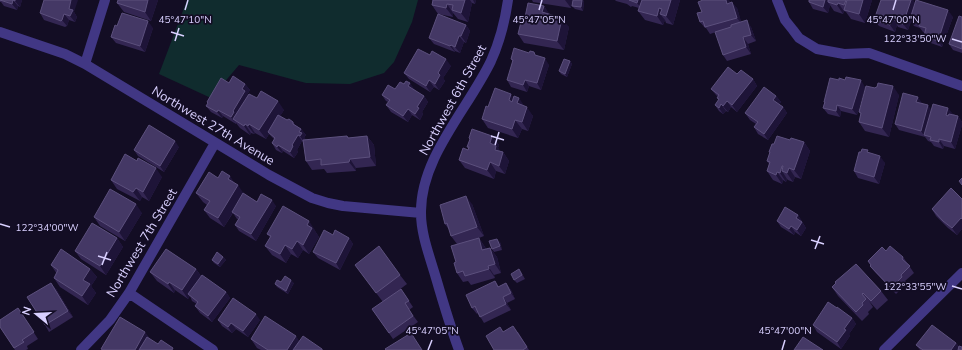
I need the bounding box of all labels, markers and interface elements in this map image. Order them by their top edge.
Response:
text: 45°47'10"N [158,13,212,27]
text: 45°47'05"N [512,13,566,27]
text: 45°47'00"N [866,13,920,27]
text: 122°33'50"W [884,32,946,46]
street label: Northwest 6th Street [415,41,491,159]
street label: Northwest 27th Avenue [148,82,278,170]
street label: Northwest 7th Street [102,185,182,301]
text: 122°34'00"W [16,221,78,235]
text: 122°33'55"W [884,280,946,294]
north arrow [16,294,56,334]
text: N [19,305,35,317]
text: 45°47'05"N [405,324,459,338]
text: 45°47'00"N [758,324,812,338]

